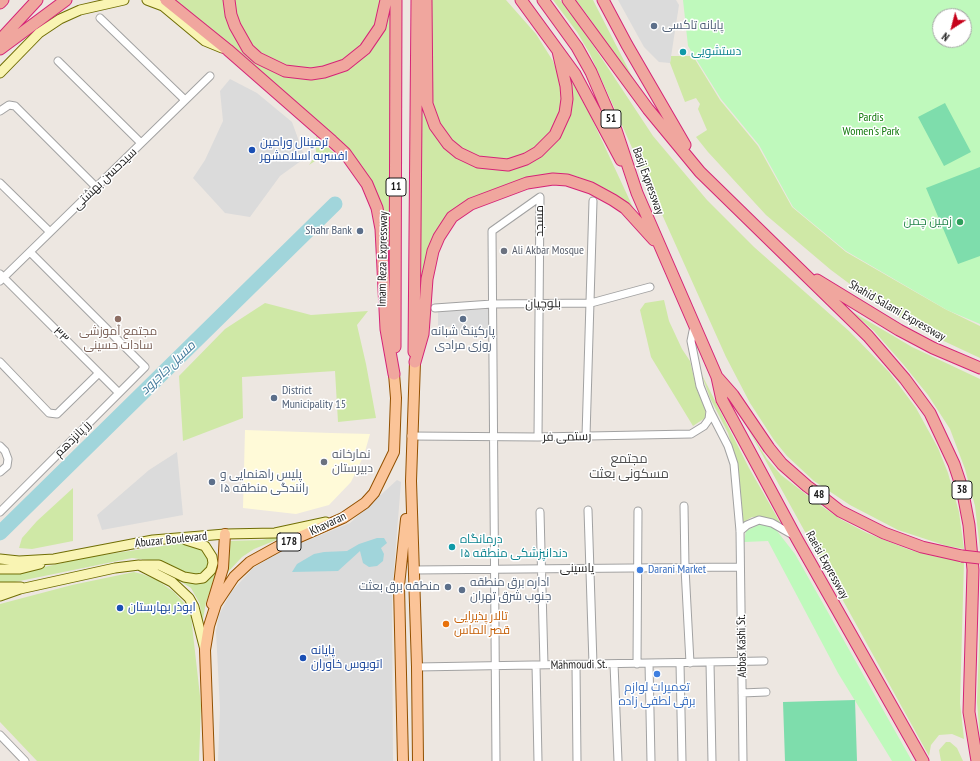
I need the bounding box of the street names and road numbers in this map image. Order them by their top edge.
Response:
road number: 51 [601,110,621,128]
street label: سیدحسن بهشتی [70,145,140,213]
street label: Basij Expressway [629,146,667,216]
road number: 11 [386,178,406,196]
street label: مسجد [533,205,547,237]
street label: Imam Reza Expressway [375,211,391,307]
street label: Shahid Salami Expressway [846,277,948,345]
street label: بلوچیان [525,296,561,312]
street label: ۳۳ [50,324,72,346]
street label: رز پانزدهم [52,418,94,460]
street label: رستمی فر [543,429,591,445]
road number: 38 [952,481,972,499]
road number: 48 [809,486,829,504]
street label: Khavaran [307,509,349,539]
street label: Abuzar Boulevard [134,529,208,551]
street label: Raeisi Expressway [802,529,852,601]
road number: 178 [277,533,301,551]
street label: یاسینی [560,562,594,576]
street label: Abbas Kashi St. [734,614,750,678]
street label: Mahmoudi St. [550,657,608,673]

